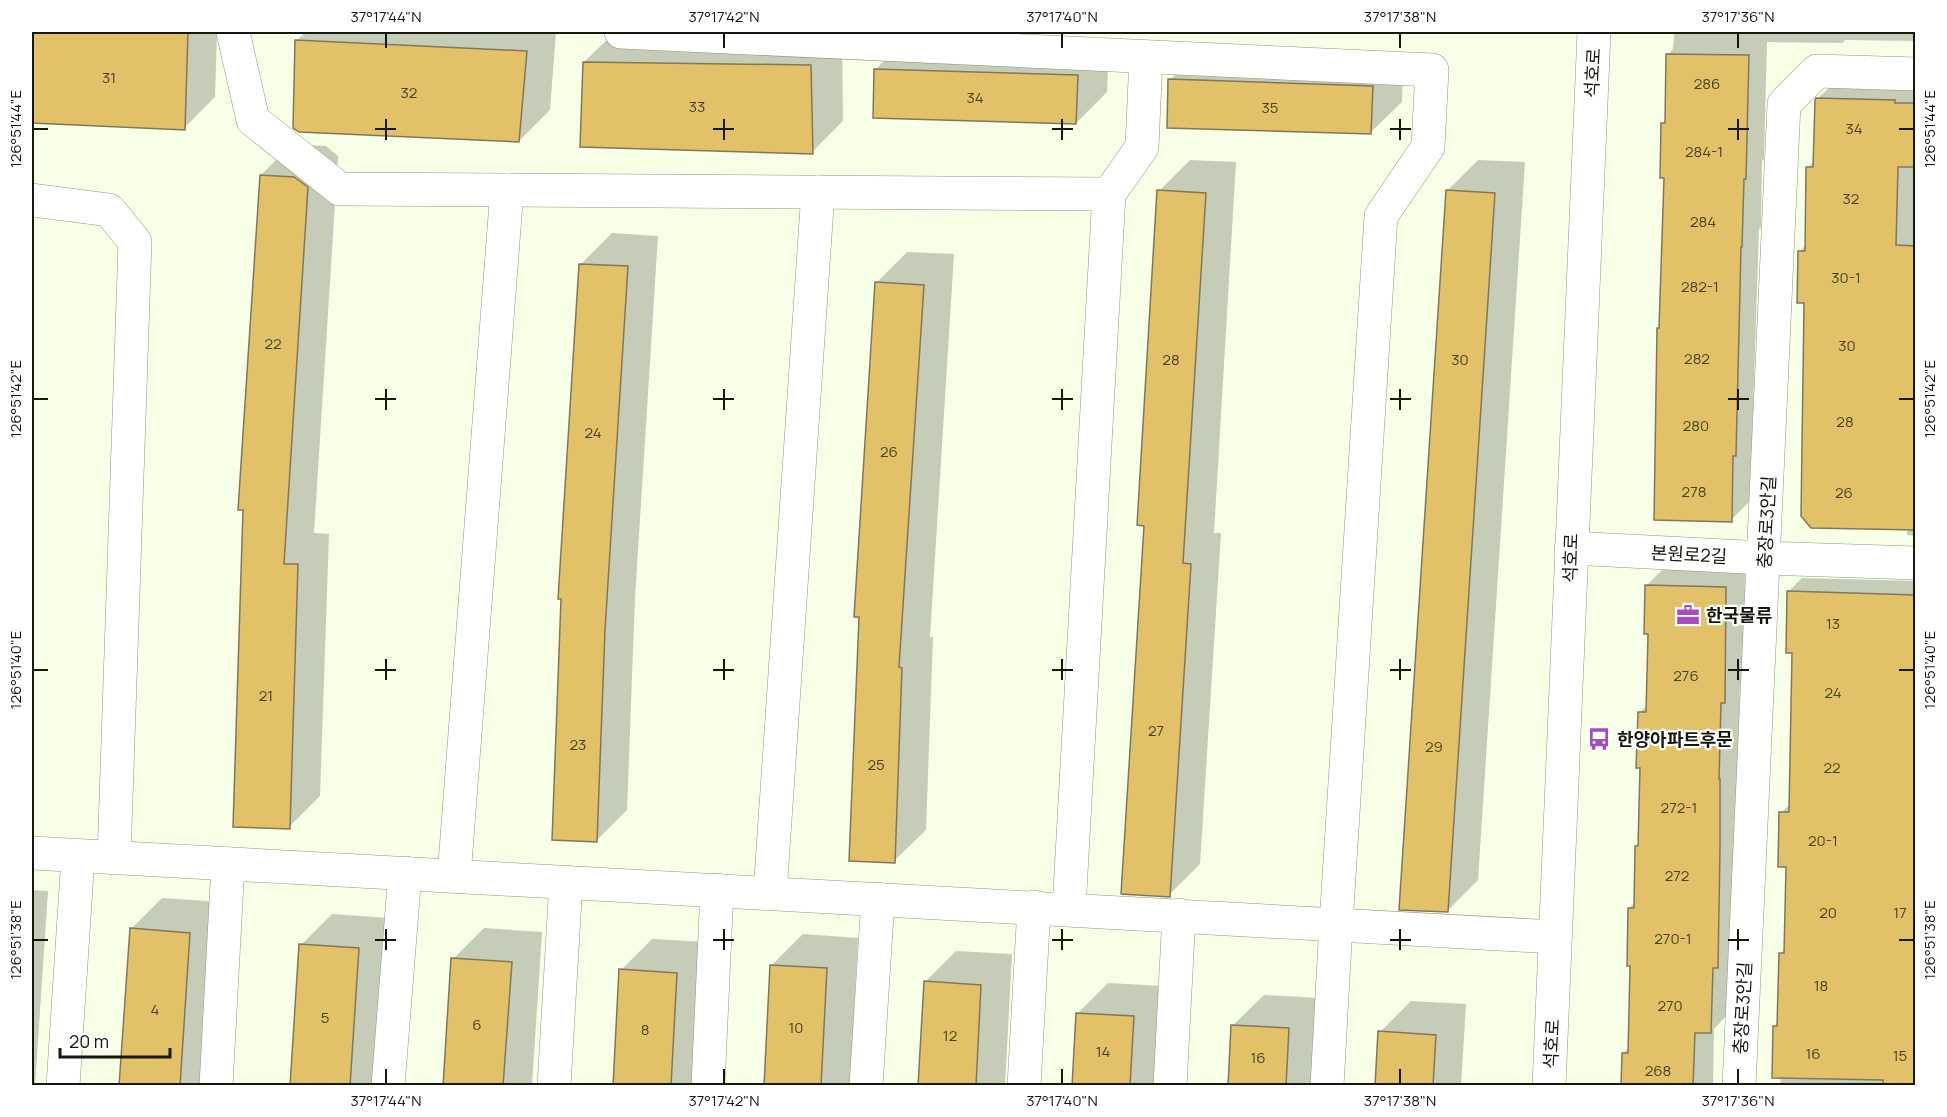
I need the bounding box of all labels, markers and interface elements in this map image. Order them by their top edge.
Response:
text: 37°17'44"N [351,6,421,27]
text: 37°17'42"N [689,6,759,27]
text: 37°17'40"N [1026,6,1098,27]
text: 37°17'38"N [1364,6,1436,27]
text: 37°17'36"N [1702,6,1774,27]
street label: 석호로 [1579,48,1605,98]
house number: 31 [102,67,116,88]
house number: 286 [1694,73,1720,94]
house number: 32 [401,82,417,103]
house number: 34 [966,87,984,108]
text: 126°51'44"E [5,90,26,168]
text: 126°51'44"E [1919,90,1940,168]
house number: 33 [689,96,705,117]
house number: 35 [1262,97,1278,118]
house number: 34 [1845,118,1863,139]
house number: 284-1 [1685,141,1723,162]
house number: 32 [1843,188,1859,209]
house number: 284 [1690,211,1716,232]
house number: 30-1 [1831,267,1861,288]
house number: 282-1 [1681,276,1719,297]
house number: 22 [264,333,282,354]
house number: 30 [1838,335,1856,356]
house number: 282 [1684,348,1710,369]
house number: 28 [1162,349,1180,370]
house number: 30 [1451,349,1469,370]
text: 126°51'42"E [5,360,26,438]
text: 126°51'42"E [1919,360,1940,438]
house number: 28 [1836,411,1854,432]
house number: 280 [1683,415,1709,436]
house number: 24 [584,422,602,443]
house number: 26 [880,441,898,462]
street label: 충장로3안길 [1752,475,1780,569]
house number: 278 [1682,481,1706,502]
house number: 26 [1835,482,1853,503]
street label: 석호로 [1557,533,1583,583]
street label: 본원로2길 [1650,540,1728,568]
office icon: 한국물류 [1675,602,1701,628]
place label: 한국물류 [1706,603,1772,627]
house number: 13 [1826,613,1840,634]
text: 126°51'40"E [5,631,26,709]
text: 126°51'40"E [1919,631,1940,709]
house number: 276 [1673,665,1699,686]
house number: 24 [1824,682,1842,703]
house number: 21 [259,685,273,706]
house number: 27 [1148,720,1164,741]
bus stop icon: 한양아파트후문 [1586,726,1612,752]
place label: 한양아파트후문 [1617,727,1733,751]
house number: 23 [570,734,586,755]
house number: 29 [1425,736,1443,757]
house number: 25 [867,754,885,775]
house number: 22 [1823,757,1841,778]
house number: 272-1 [1661,797,1697,818]
house number: 20-1 [1808,830,1838,851]
house number: 272 [1665,865,1689,886]
text: 126°51'38"E [5,900,26,980]
text: 126°51'38"E [1919,900,1940,980]
house number: 20 [1819,902,1837,923]
house number: 17 [1893,902,1907,923]
house number: 270-1 [1654,928,1692,949]
street label: 충장로3안길 [1728,961,1756,1055]
house number: 18 [1814,975,1828,996]
house number: 270 [1657,995,1683,1016]
house number: 4 [151,999,160,1020]
house number: 5 [321,1007,329,1028]
house number: 6 [472,1014,482,1035]
house number: 10 [789,1017,804,1038]
house number: 8 [641,1019,649,1040]
street label: 석호로 [1538,1019,1564,1069]
scale bar [60,1021,170,1059]
house number: 12 [943,1025,957,1046]
text: 20 m [69,1029,109,1053]
house number: 14 [1096,1041,1110,1062]
house number: 16 [1805,1043,1821,1064]
house number: 15 [1893,1045,1907,1066]
house number: 16 [1250,1047,1266,1068]
house number: 268 [1645,1060,1671,1081]
text: 37°17'44"N [351,1090,421,1111]
text: 37°17'42"N [689,1090,759,1111]
text: 37°17'40"N [1026,1090,1098,1111]
text: 37°17'38"N [1364,1090,1436,1111]
text: 37°17'36"N [1702,1090,1774,1111]

